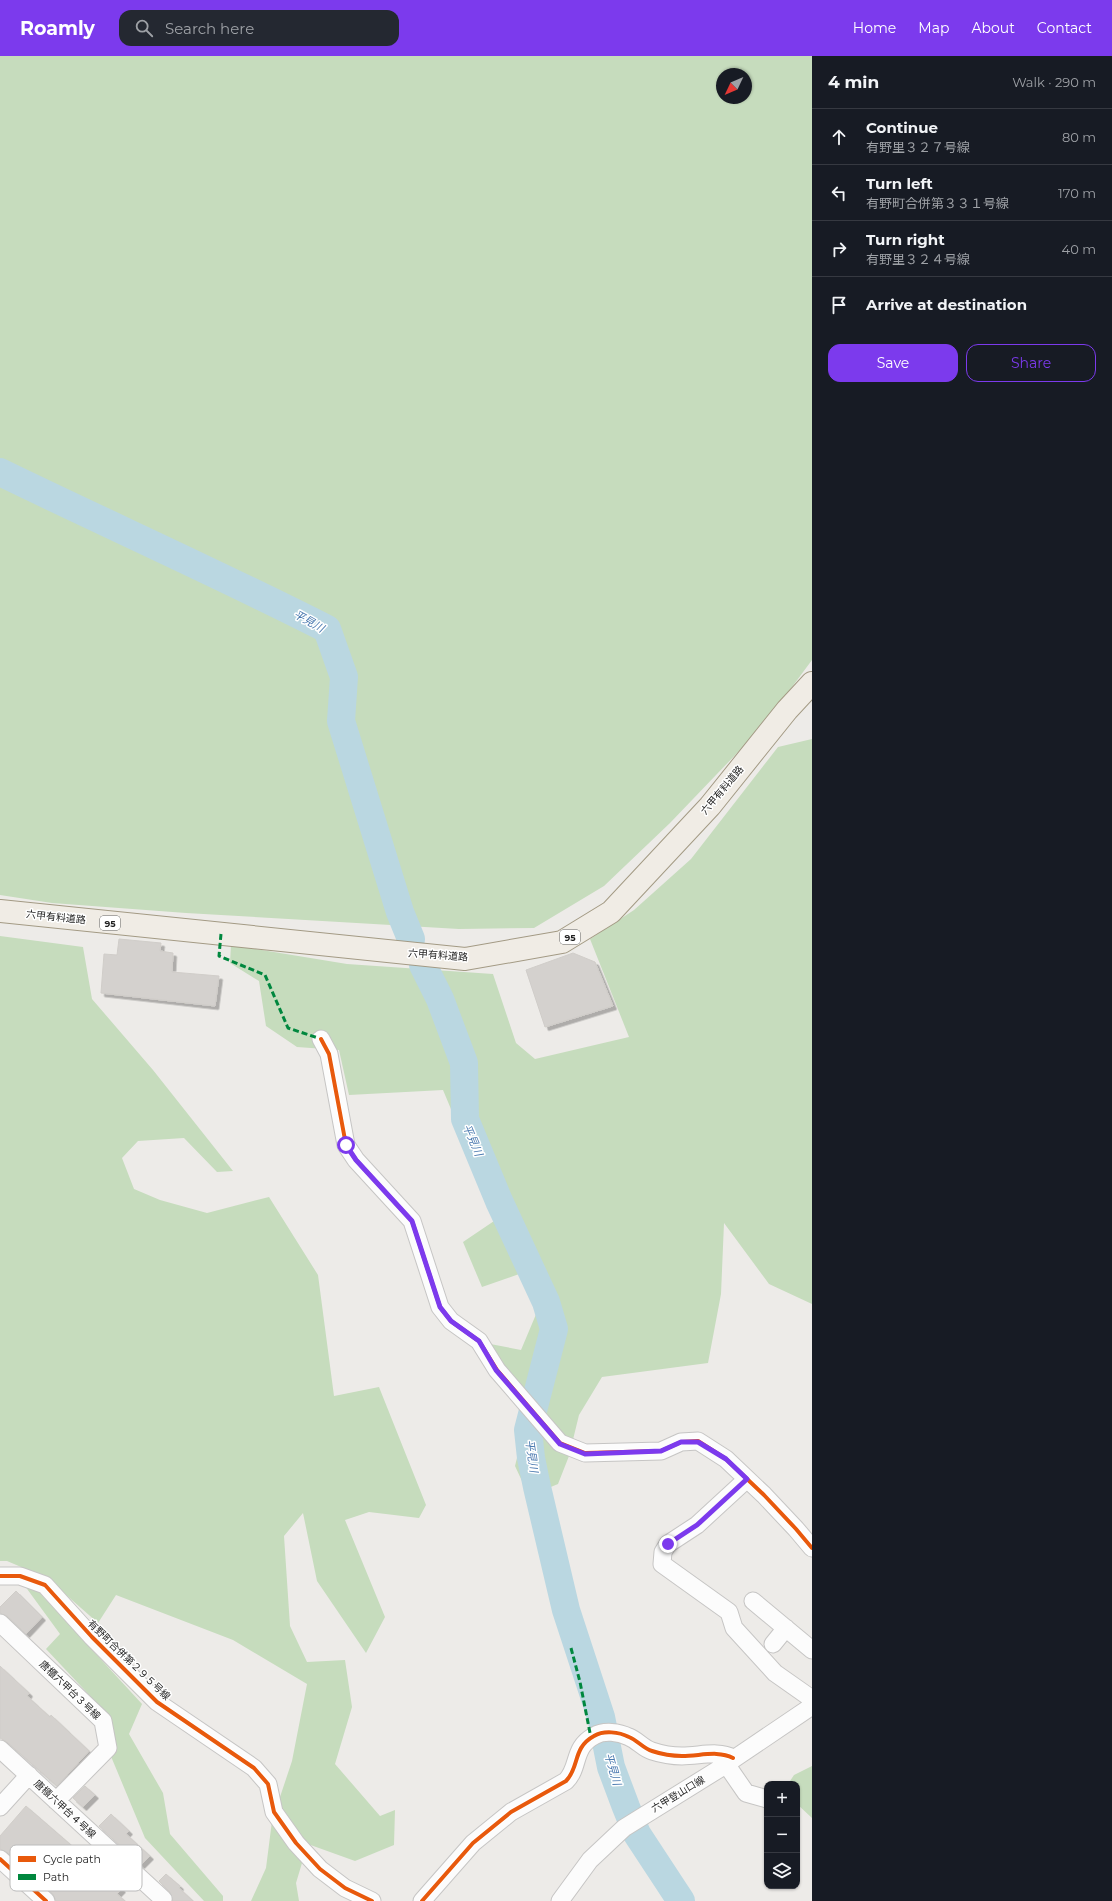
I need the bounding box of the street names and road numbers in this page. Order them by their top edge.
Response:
street label: 六甲有料道路 [698,763,746,817]
street label: 六甲有料道路 [25,907,87,927]
road number: 95 [100,916,120,930]
road number: 95 [560,930,580,944]
street label: 六甲有料道路 [408,946,468,964]
street label: 有野町合併第２９５号線 [85,1617,173,1703]
street label: 唐櫃六甲台３号線 [37,1658,103,1722]
street label: 六甲登山口線 [649,1773,707,1815]
street label: 唐櫃六甲台４号線 [31,1777,99,1841]

